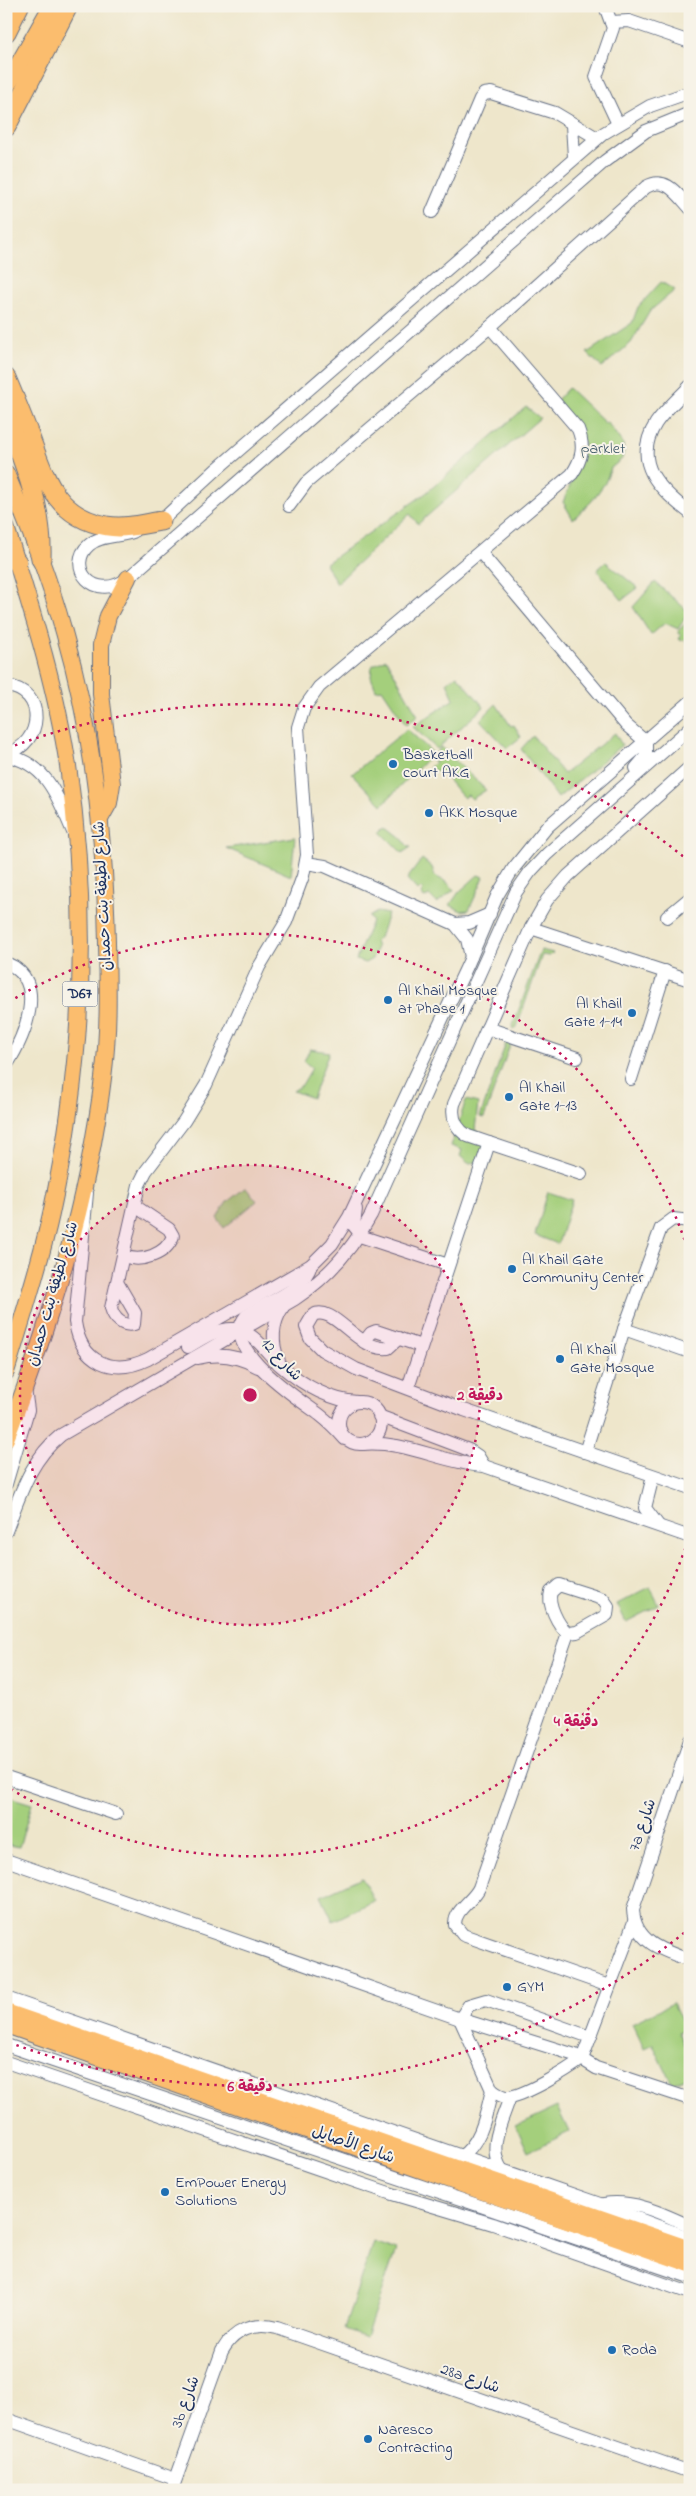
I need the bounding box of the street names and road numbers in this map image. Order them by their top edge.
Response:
street label: شارع لطيفة بنت حمدان [87,821,119,971]
road number: D67 [62,982,98,1006]
street label: شارع لطيفة بنت حمدان [21,1219,85,1369]
street label: شارع 12 [255,1333,307,1387]
street label: 7a شارع [623,1796,663,1854]
street label: شارع الأصايل [308,2120,398,2170]
street label: 28a شارع [437,2358,503,2400]
street label: 3b شارع [166,2373,206,2431]

